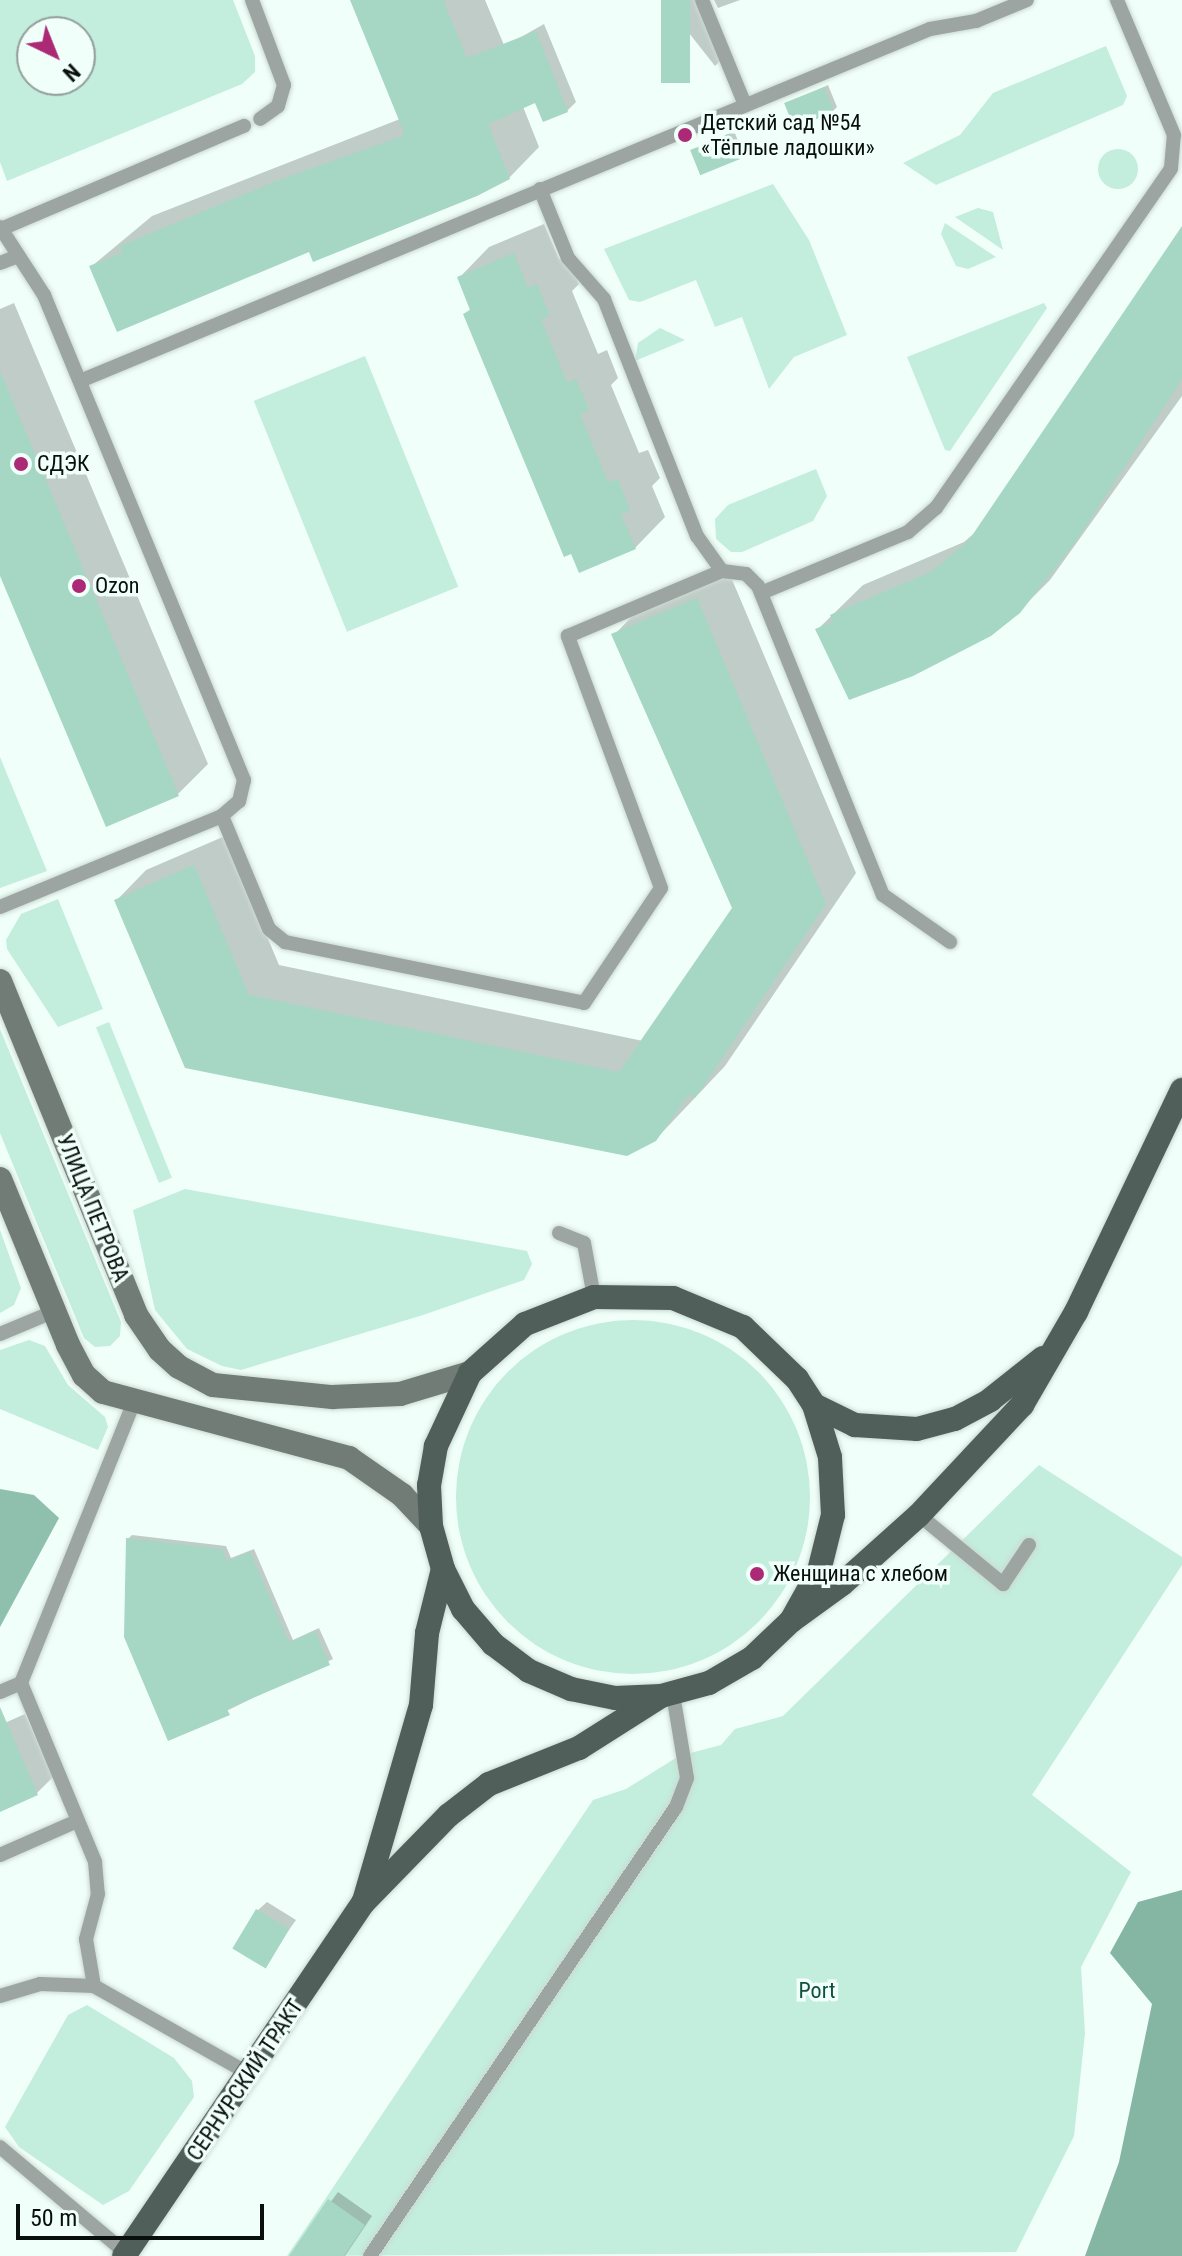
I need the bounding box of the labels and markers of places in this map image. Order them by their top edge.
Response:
place label: Детский сад №54 «Тёплые ладошки» [701,109,875,160]
marker: Детский сад №54 «Тёплые ладошки» [676,126,694,144]
place label: СДЭК [37,451,89,477]
marker: СДЭК [12,455,30,473]
place label: Ozon [95,573,139,599]
marker: Ozon [70,577,88,595]
place label: Женщина с хлебом [773,1561,948,1587]
marker: Женщина с хлебом [748,1565,766,1583]

